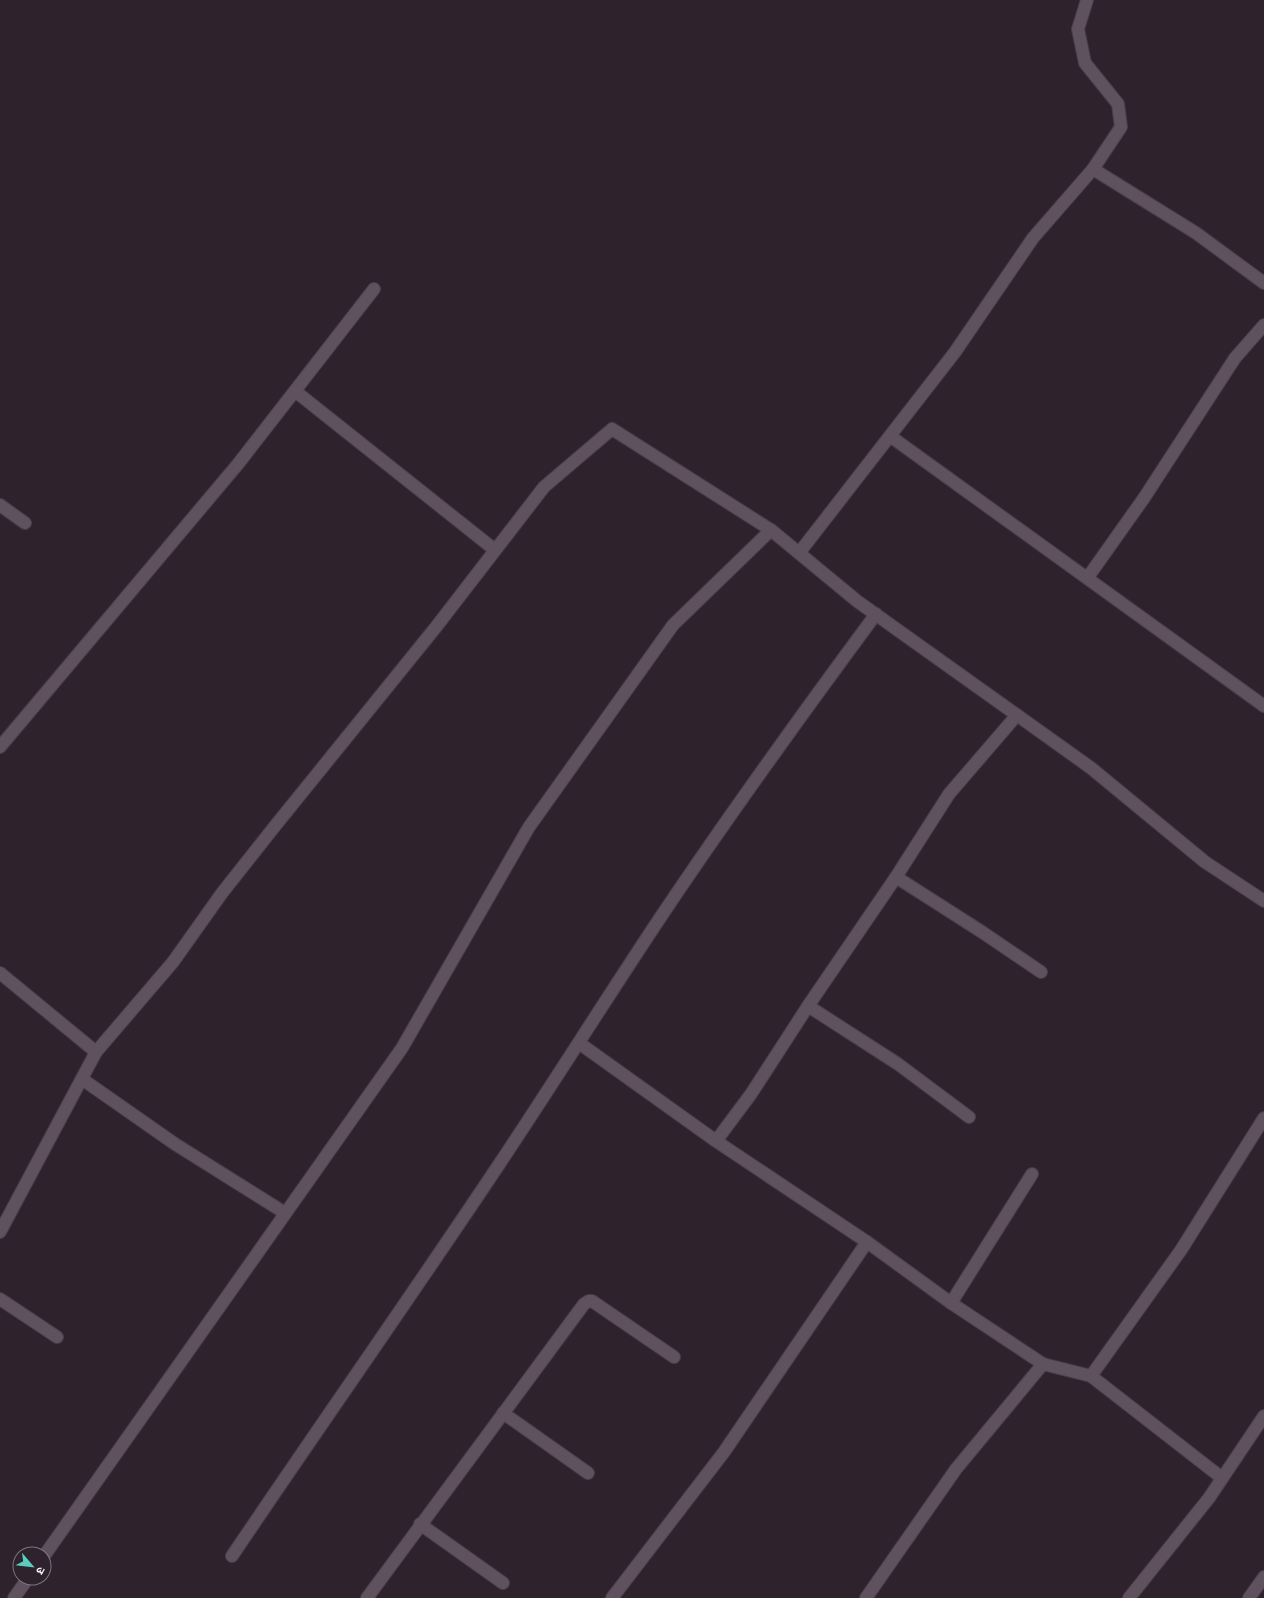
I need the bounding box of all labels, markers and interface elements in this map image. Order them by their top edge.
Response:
north arrow [12,1546,52,1586]
text: उ [33,1565,49,1577]

